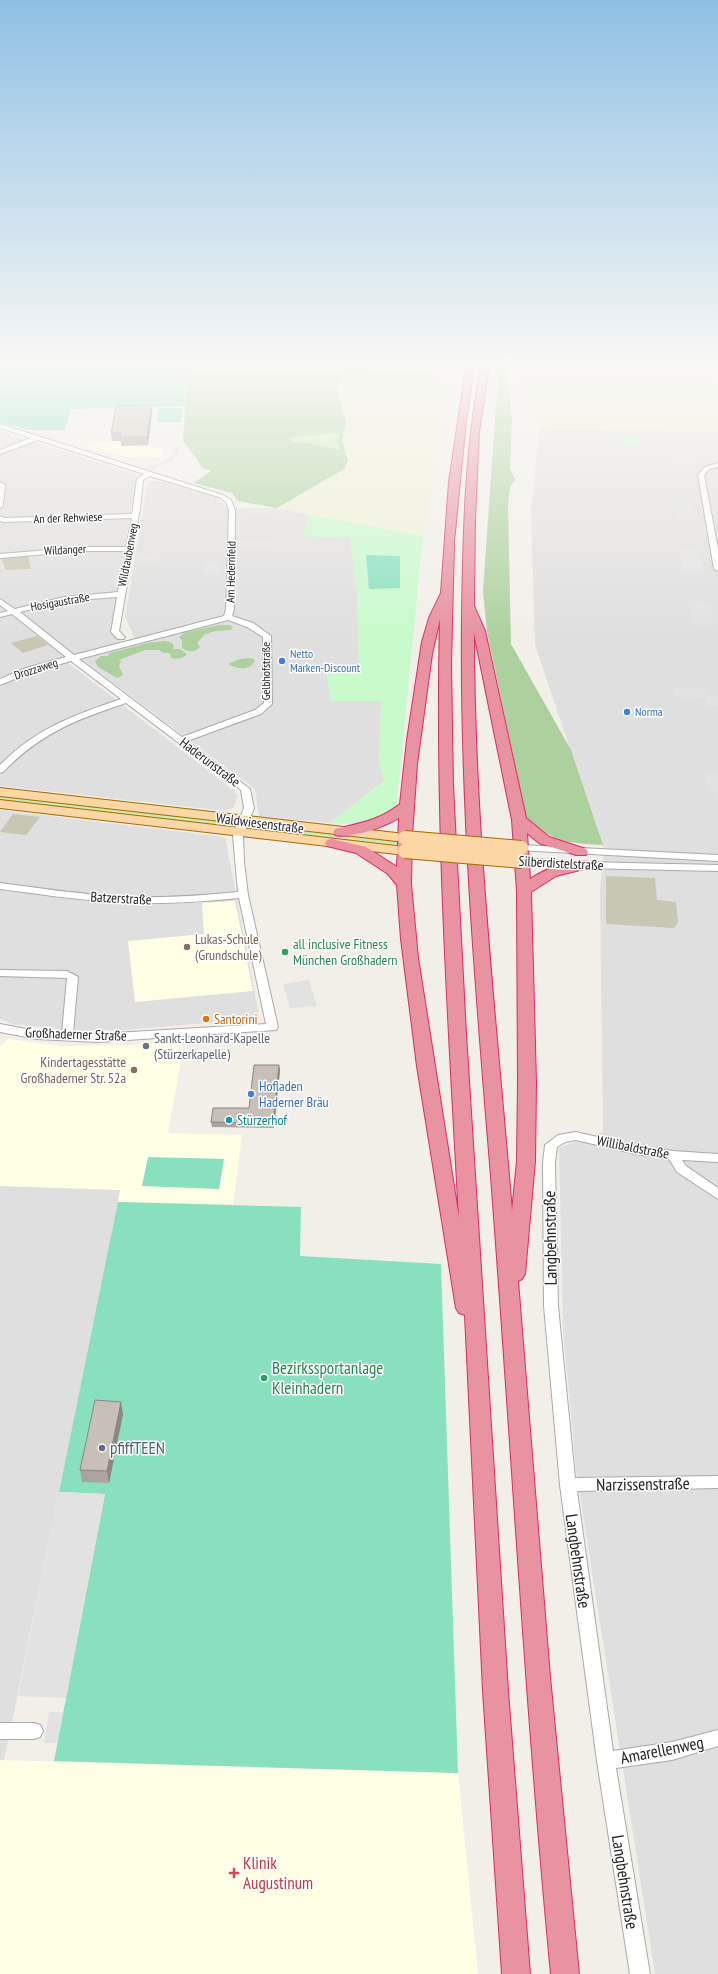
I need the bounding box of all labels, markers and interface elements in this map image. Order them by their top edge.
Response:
street label: An der Rehwiese [33,509,103,526]
street label: Wildtaubenweg [114,522,141,588]
street label: Wildanger [44,541,87,558]
street label: Am Hedernfeld [222,541,239,603]
street label: Hosigaustraße [29,589,91,614]
street label: Gelbhofstraße [258,642,273,700]
place label: Netto Marken-Discount [290,646,361,675]
street label: Drozzaweg [12,654,60,683]
marker: Netto Marken-Discount [277,656,287,666]
place label: Norma [635,704,663,719]
marker: Norma [622,707,632,717]
street label: Haderunstraße [176,733,244,791]
street label: Waldwiesenstraße [215,809,305,837]
street label: Silberdistelstraße [518,852,604,874]
street label: Batzerstraße [90,887,152,909]
place label: Lukas-Schule (Grundschule) [195,930,262,964]
place label: all inclusive Fitness München Großhadern [293,935,397,969]
marker: Lukas-Schule (Grundschule) [182,942,192,952]
marker: all inclusive Fitness München Großhadern [280,947,290,957]
place label: Santorini [214,1010,258,1028]
marker: Santorini [201,1014,211,1024]
street label: Großhaderner Straße [25,1023,127,1045]
place label: Sankt-Leonhard-Kapelle (Stürzerkapelle) [154,1029,270,1063]
marker: Sankt-Leonhard-Kapelle (Stürzerkapelle) [141,1041,151,1051]
place label: Kindertagesstätte Großhaderner Str. 52a [21,1053,126,1087]
marker: Kindertagesstätte Großhaderner Str. 52a [129,1065,139,1075]
place label: Hofladen Haderner Bräu [259,1077,329,1111]
marker: Hofladen Haderner Bräu [246,1089,256,1099]
place label: Stürzerhof [237,1111,287,1129]
marker: Stürzerhof [224,1115,234,1125]
street label: Willibaldstraße [595,1131,671,1163]
street label: Langbehnstraße [538,1190,562,1286]
place label: Bezirkssportanlage Kleinhadern [272,1357,383,1399]
marker: Bezirkssportanlage Kleinhadern [259,1373,269,1383]
place label: pfiffTEEN [110,1437,165,1459]
marker: pfiffTEEN [97,1443,107,1453]
street label: Narzissenstraße [596,1472,690,1496]
street label: Langbehnstraße [560,1512,596,1610]
street label: Amarellenweg [619,1731,705,1769]
street label: Langbehnstraße [607,1833,643,1931]
place label: Klinik Augustinum [243,1852,313,1894]
marker: Klinik Augustinum [228,1867,240,1879]

